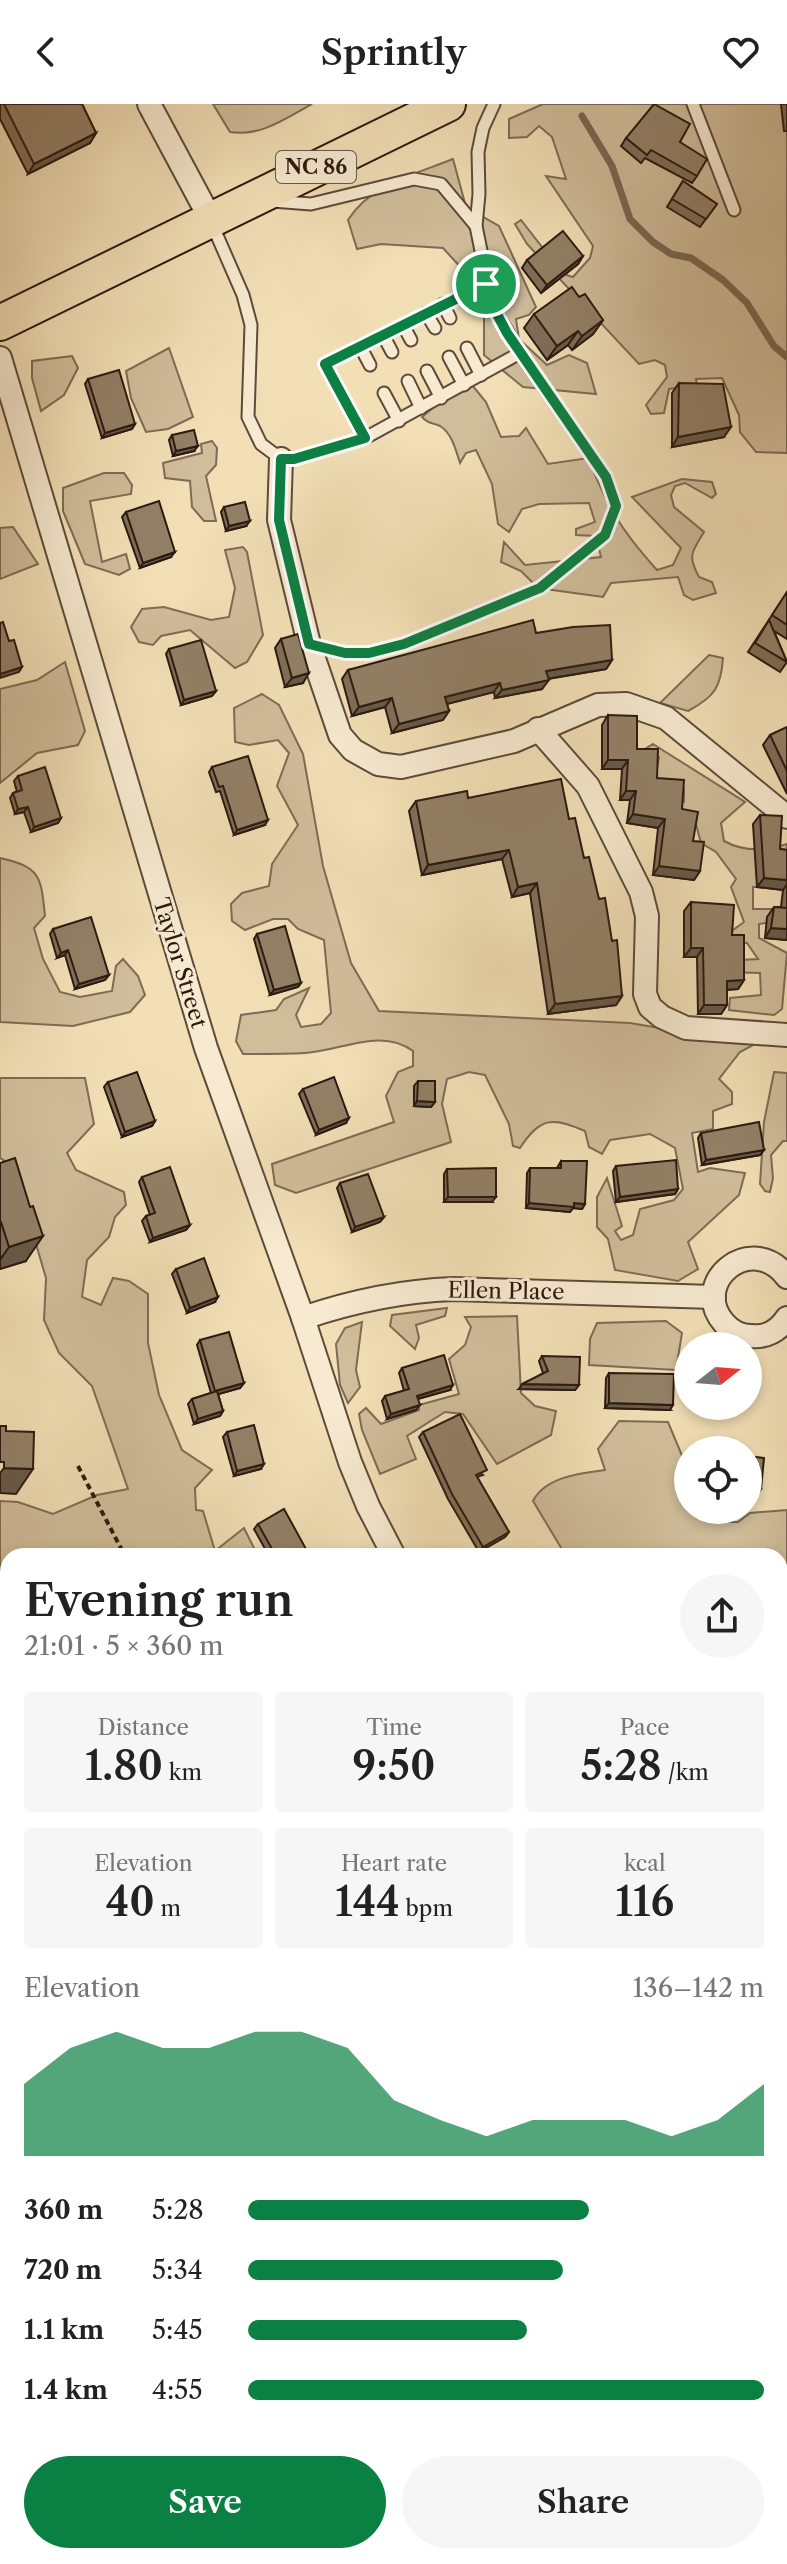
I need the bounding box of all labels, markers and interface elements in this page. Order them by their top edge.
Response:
icon: back [24,30,68,74]
text: Sprintly [321,30,466,74]
icon: heart [719,30,763,74]
road number: NC 86 [276,151,356,183]
pin [452,250,520,318]
icon: arrive [464,262,508,306]
street label: Taylor Street [147,895,213,1032]
street label: Ellen Place [447,1276,565,1306]
north arrow [674,1332,762,1420]
map controls [674,1332,762,1524]
button: locate [674,1436,762,1524]
text: Evening run [24,1573,294,1627]
button: share [680,1574,764,1658]
text: 21:01 · 5 × 360 m [24,1630,224,1662]
text: Distance [98,1714,189,1741]
text: Time [366,1714,422,1741]
text: Pace [620,1714,670,1741]
text: 1.80 [85,1741,163,1790]
text: 9:50 [353,1741,435,1790]
text: 5:28 [580,1741,662,1790]
text: km [163,1759,202,1786]
text: /km [662,1759,709,1786]
text: Elevation [94,1850,192,1877]
text: Heart rate [341,1850,447,1877]
text: kcal [624,1850,665,1877]
text: 40 [106,1877,155,1926]
text: 144 [335,1877,400,1926]
text: 116 [615,1877,674,1926]
text: m [155,1895,181,1922]
text: bpm [400,1895,453,1922]
text: Elevation [24,1972,140,2004]
text: 136–142 m [632,1972,764,2004]
text: 360 m [24,2194,103,2226]
text: 5:28 [152,2194,204,2226]
text: 720 m [24,2254,102,2286]
text: 5:34 [152,2254,203,2286]
text: 1.1 km [24,2314,104,2346]
text: 5:45 [152,2314,203,2346]
text: 1.4 km [24,2374,108,2406]
text: 4:55 [152,2374,203,2406]
button: Save [24,2456,386,2548]
button: Share [402,2456,764,2548]

